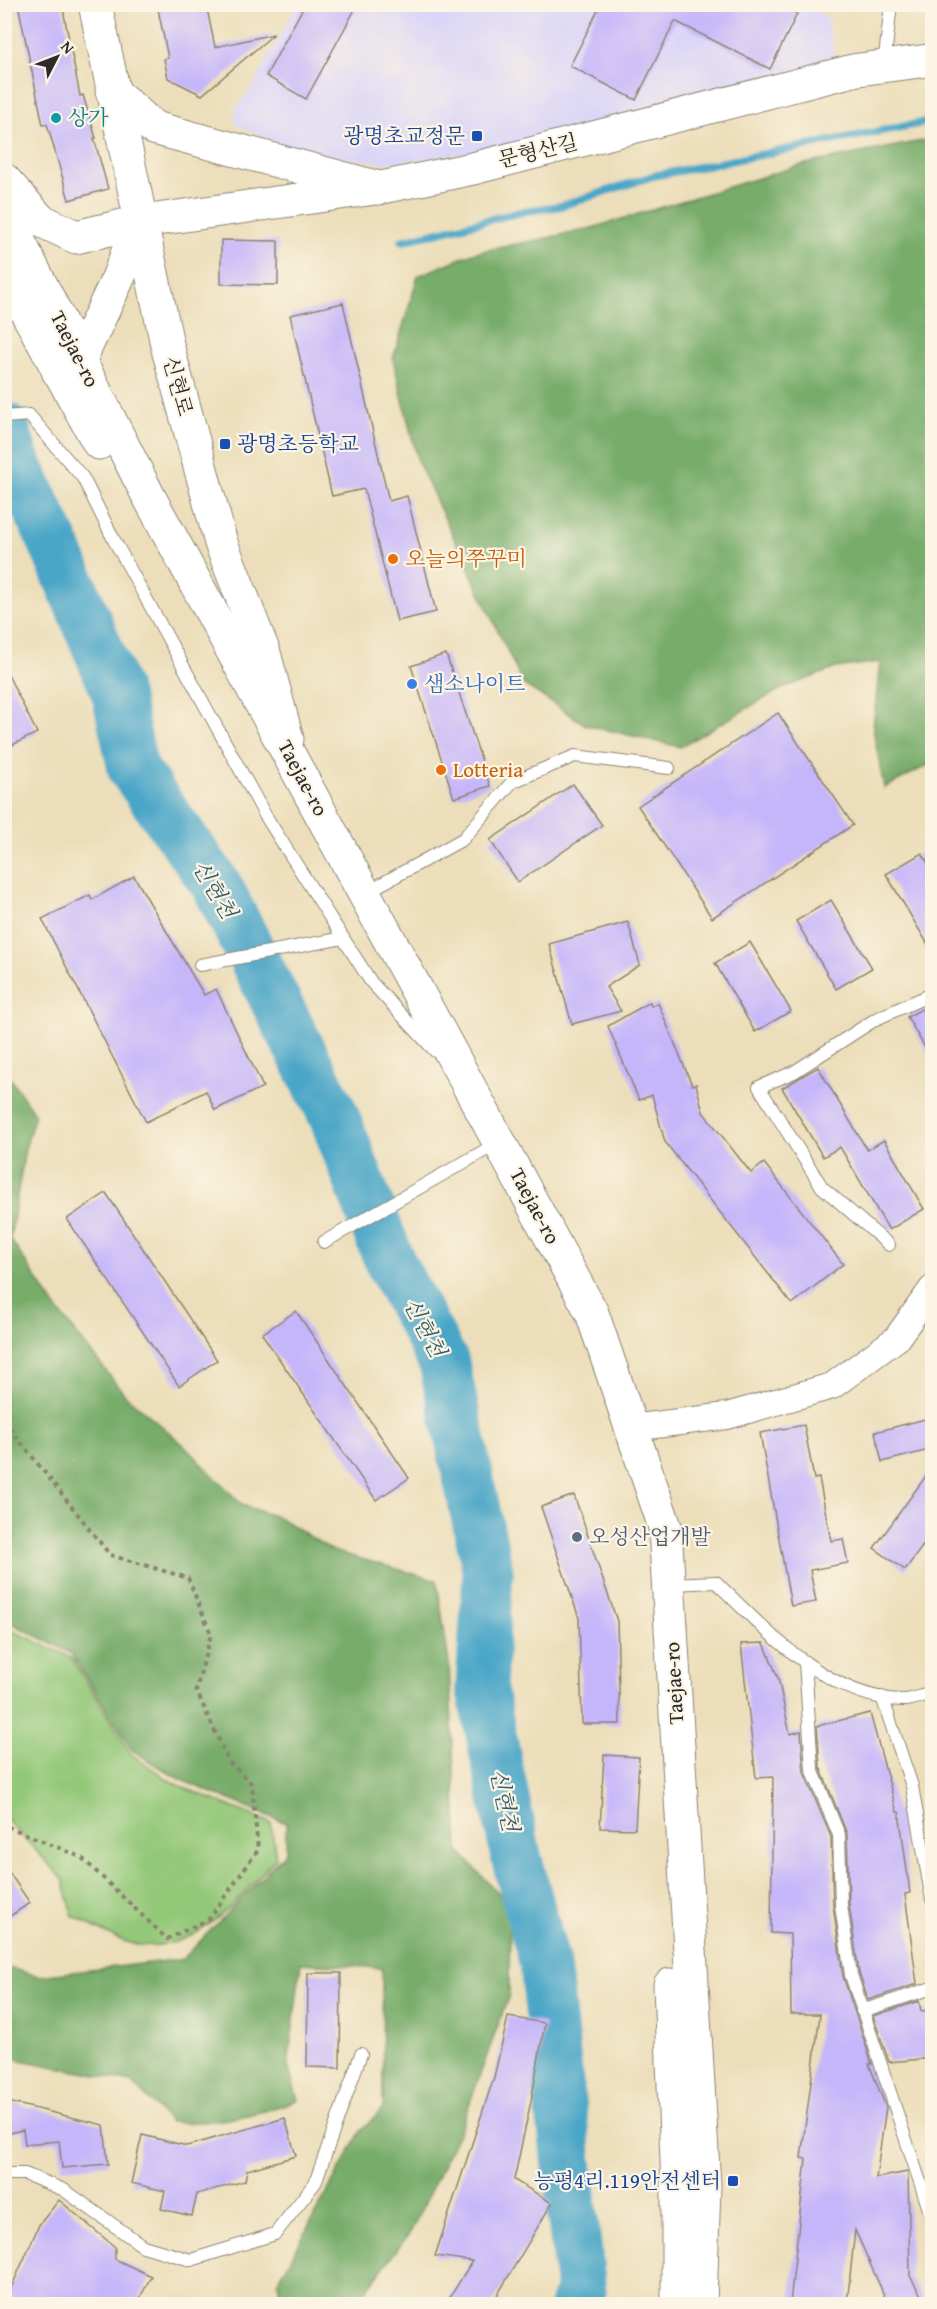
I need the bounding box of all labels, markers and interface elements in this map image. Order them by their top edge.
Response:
north arrow [27,27,87,87]
text: N [56,35,81,59]
place label: 상가 [68,102,109,133]
marker: 상가 [49,111,63,125]
place label: 광명초교정문 [343,120,465,151]
street label: 문형산길 [495,126,581,175]
marker: 광명초교정문 [470,129,484,143]
street label: Taejae-ro [43,305,108,393]
street label: 신현로 [156,352,201,419]
place label: 광명초등학교 [237,428,359,459]
marker: 광명초등학교 [218,437,232,451]
place label: 오늘의쭈꾸미 [405,543,527,574]
marker: 오늘의쭈꾸미 [386,552,400,566]
place label: 샘소나이트 [424,668,525,699]
marker: 샘소나이트 [405,677,419,691]
street label: Taejae-ro [270,734,336,821]
place label: Lotteria [453,754,523,785]
marker: Lotteria [434,763,448,777]
water label: 신현천 [185,853,246,926]
street label: Taejae-ro [502,1162,568,1249]
water label: 신현천 [396,1291,455,1364]
place label: 오성산업개발 [589,1521,711,1552]
marker: 오성산업개발 [570,1530,584,1544]
street label: Taejae-ro [656,1641,691,1725]
water label: 신현천 [483,1765,528,1836]
place label: 능평4리.119안전센터 [533,2165,721,2196]
marker: 능평4리.119안전센터 [726,2174,740,2188]

